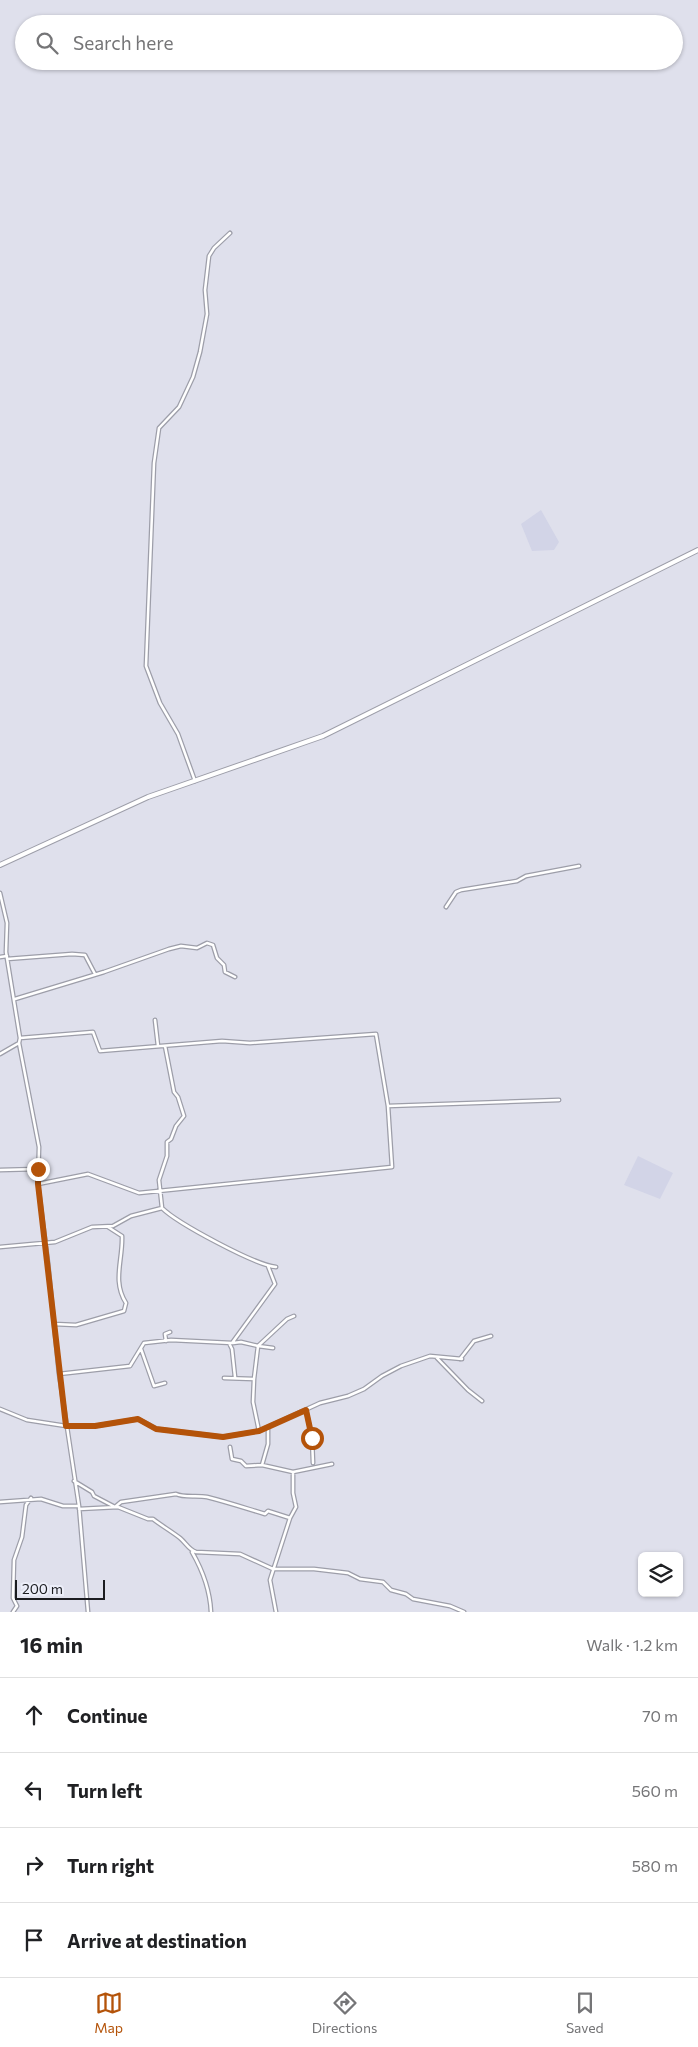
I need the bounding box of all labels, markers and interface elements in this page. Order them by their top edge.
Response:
search box [15,15,683,70]
icon: search [33,29,61,57]
text: Search here [73,31,173,54]
route end [27,1158,50,1181]
route start [301,1427,324,1450]
map controls [638,1552,683,1597]
button: layers [638,1552,683,1597]
scale bar [15,1577,105,1600]
text: 200 m [22,1580,63,1597]
text: 16 min [20,1632,83,1657]
text: Walk · 1.2 km [586,1635,678,1654]
icon: ahead [20,1701,48,1729]
text: Continue [67,1704,147,1727]
text: 70 m [642,1706,678,1725]
icon: left [20,1776,48,1804]
text: Turn left [67,1779,142,1802]
text: 560 m [632,1781,678,1800]
icon: right [20,1851,48,1879]
text: Turn right [67,1854,154,1877]
text: 580 m [632,1856,678,1875]
icon: arrive [20,1926,48,1954]
text: Arrive at destination [67,1929,247,1952]
tab: Map [94,1989,123,2036]
tab: Directions [312,1989,377,2036]
tab: Saved [566,1989,604,2036]

